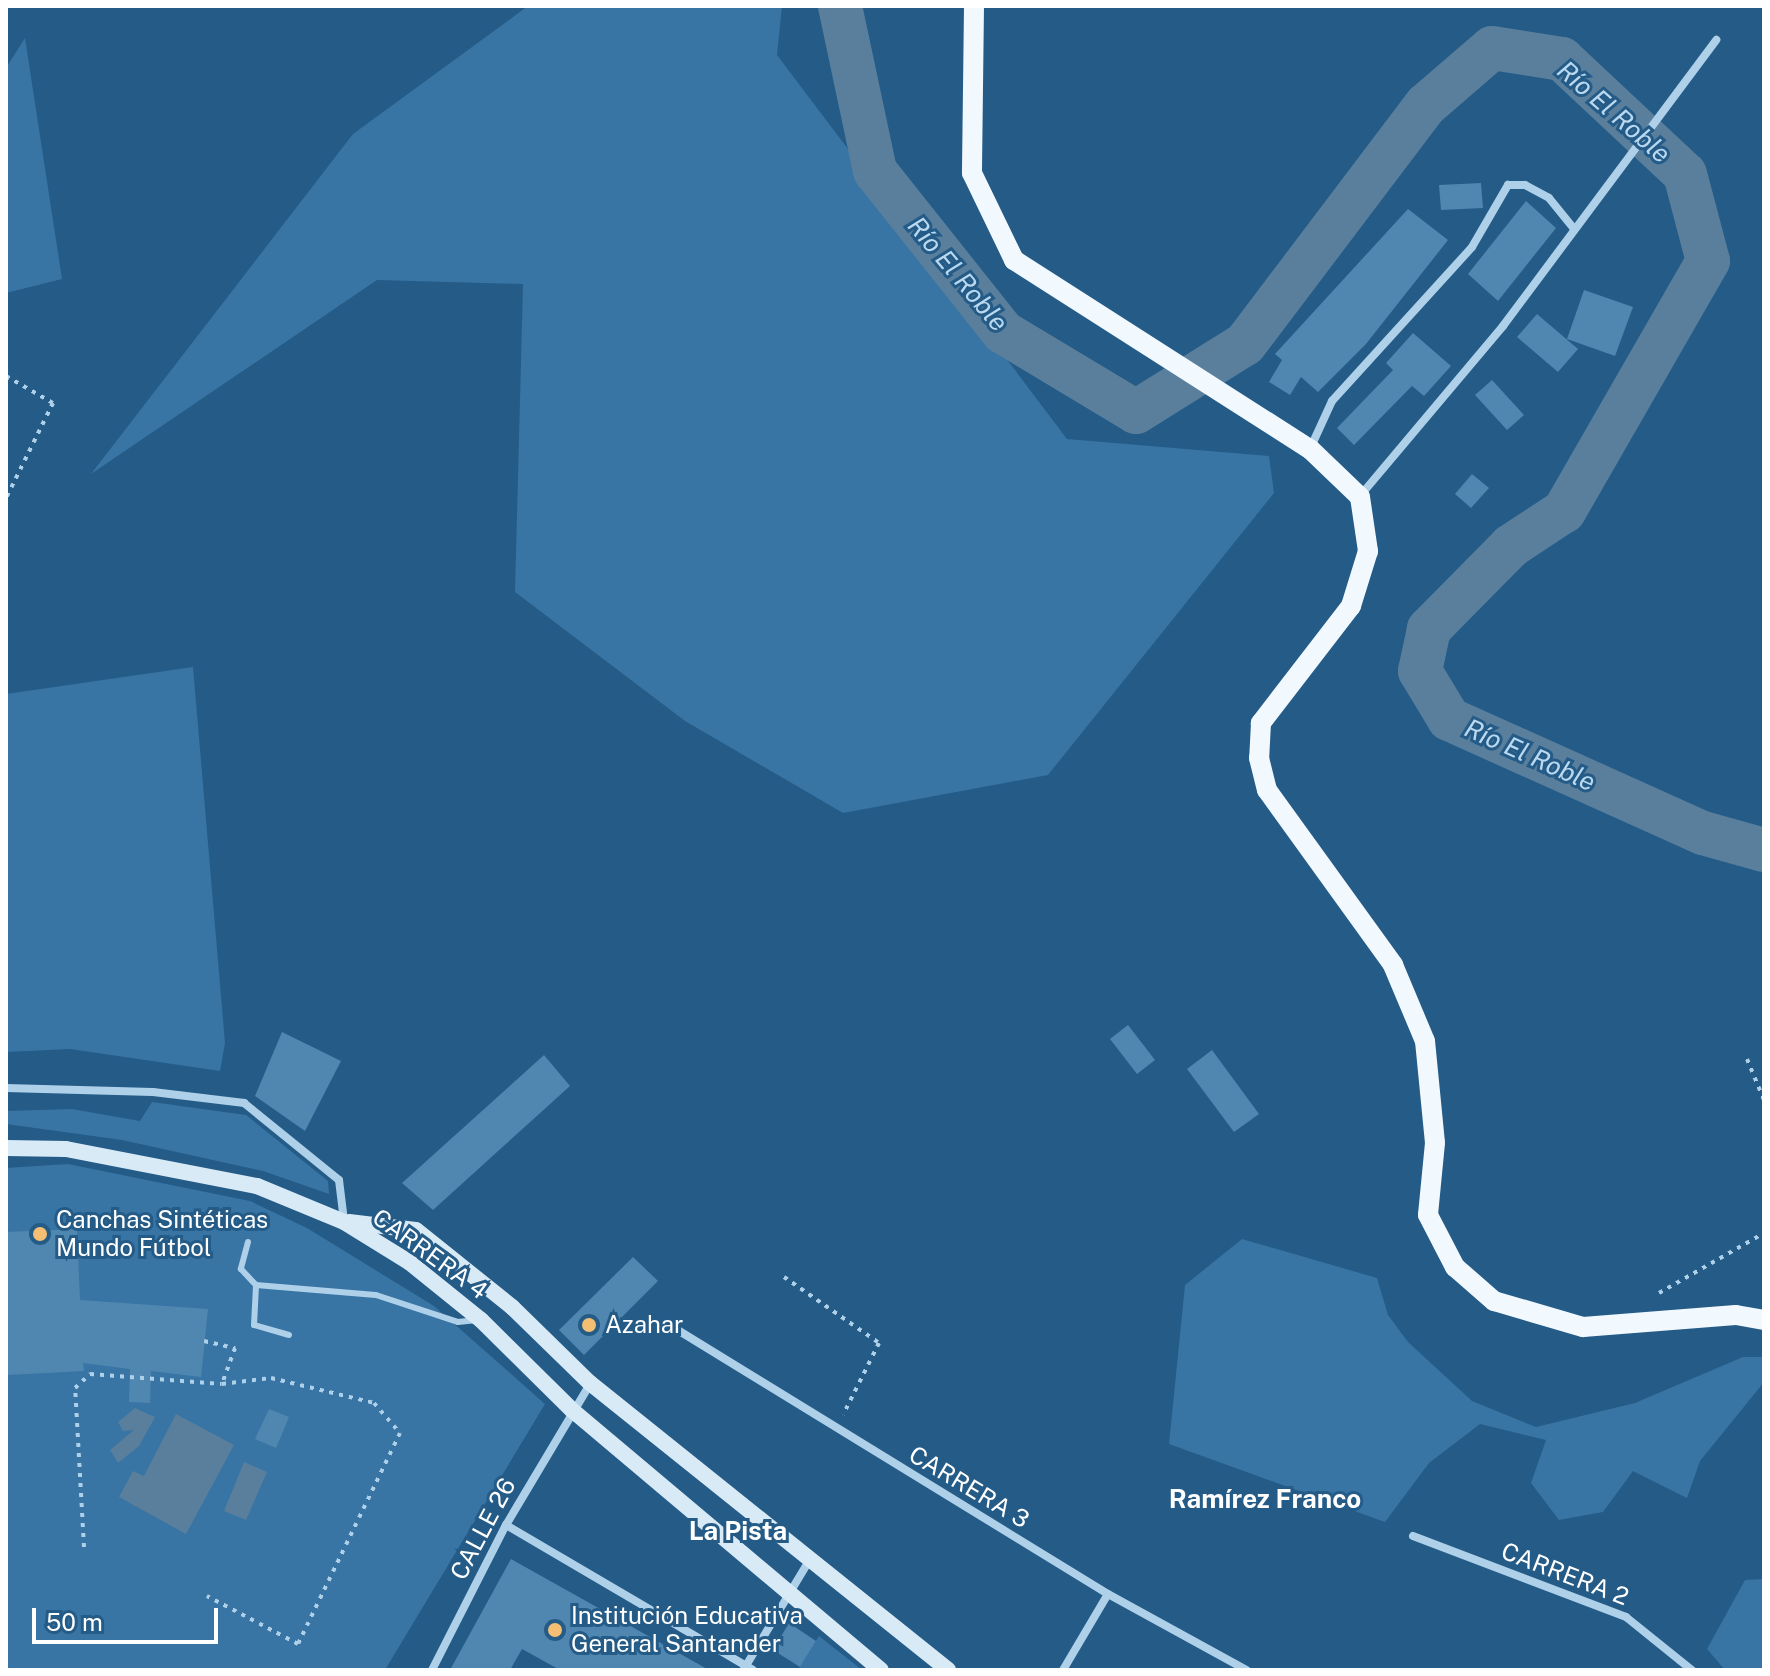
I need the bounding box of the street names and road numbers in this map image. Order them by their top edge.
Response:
street label: CARRERA 4 [367,1203,493,1305]
street label: CARRERA 3 [904,1440,1034,1534]
street label: CALLE 26 [444,1473,522,1585]
street label: CARRERA 2 [1497,1537,1633,1611]

